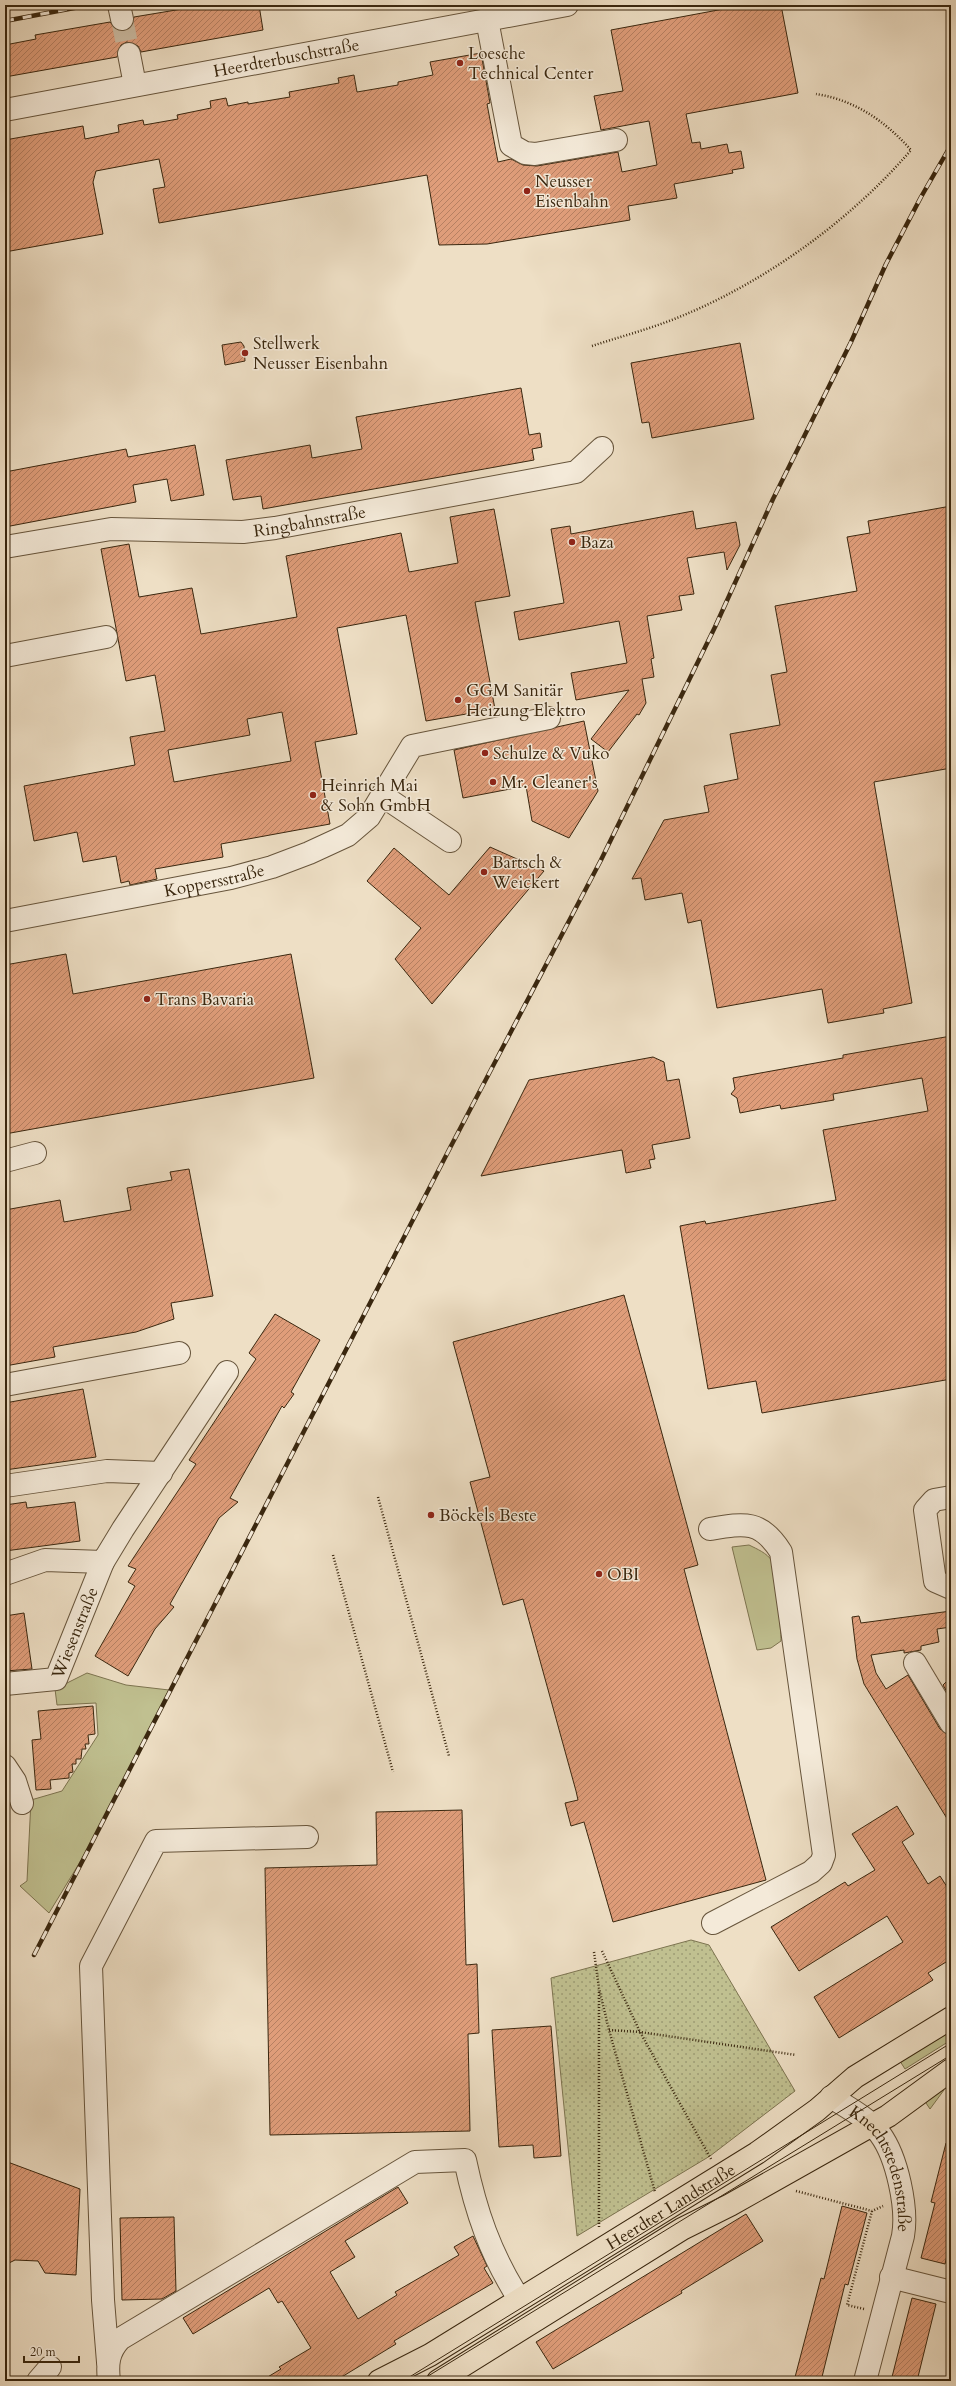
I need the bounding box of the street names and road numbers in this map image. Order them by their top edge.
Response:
street label: Heerdterbuschstraße [211,33,361,82]
street label: Ringbahnstraße [252,500,368,542]
street label: Koppersstraße [162,858,267,902]
street label: Wiesenstraße [45,1584,103,1683]
street label: Knechtstedenstraße [845,2100,916,2233]
street label: Heerdter Landstraße [602,2158,739,2255]

